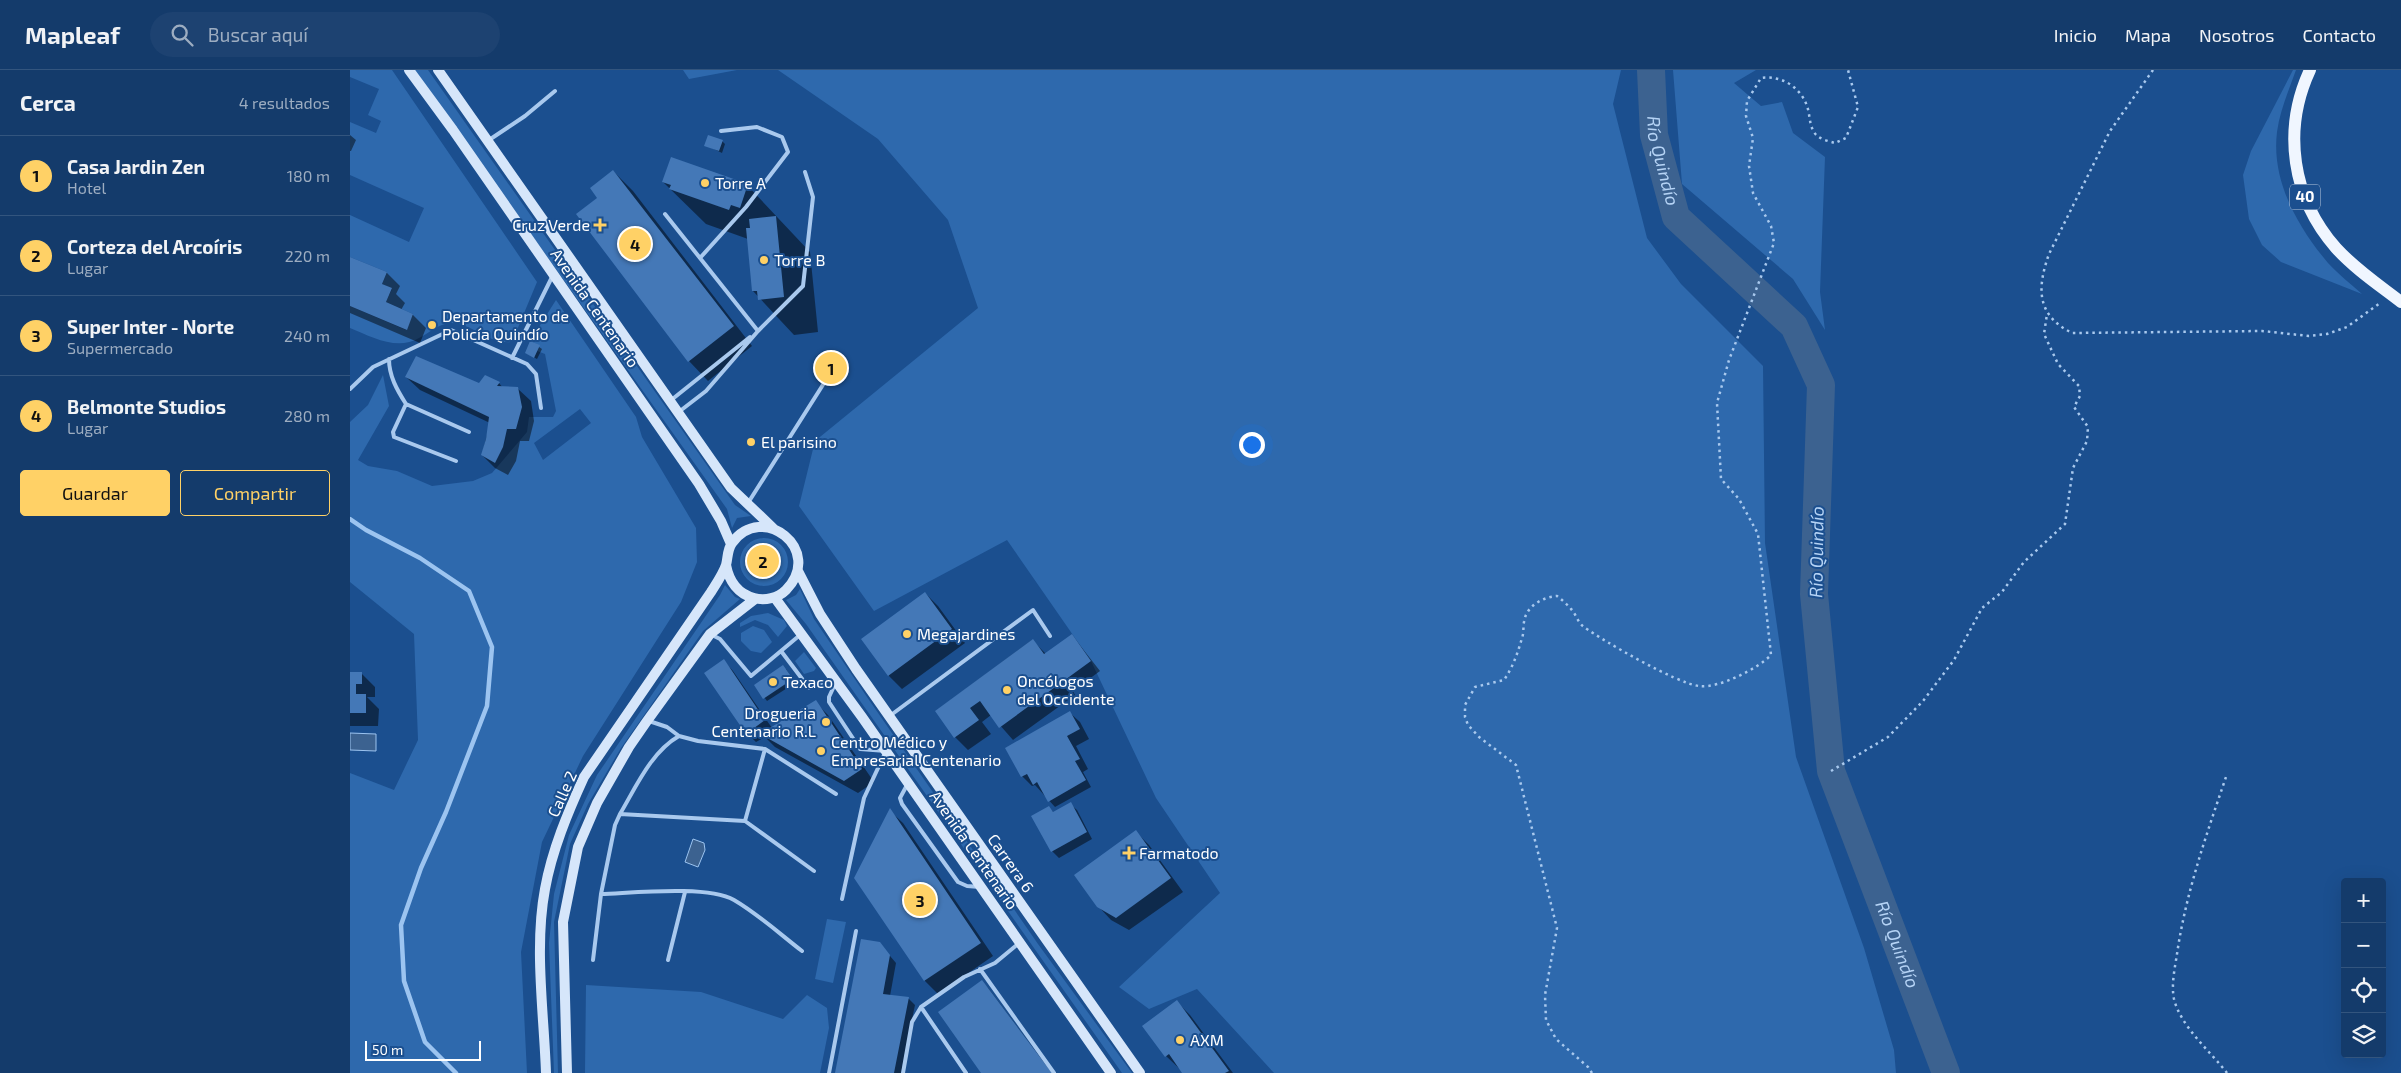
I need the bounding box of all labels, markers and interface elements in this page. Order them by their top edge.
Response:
search box [150,12,500,57]
text: Mapleaf [25,20,120,49]
icon: search [168,21,196,49]
text: Buscar aquí [208,23,308,46]
text: Inicio [2054,24,2097,46]
text: Mapa [2125,24,2171,46]
text: Nosotros [2199,24,2274,46]
text: Contacto [2302,24,2376,46]
text: Cerca [20,90,76,115]
text: 4 resultados [239,93,330,112]
water label: Río Quindío [1643,116,1684,208]
text: Casa Jardin Zen [67,155,205,178]
text: 1 [33,166,39,185]
text: 180 m [287,166,330,185]
place label: Torre A [715,173,766,192]
marker: Torre A [699,177,711,189]
text: Hotel [67,178,106,197]
road number: 40 [2290,184,2320,210]
place label: Cruz Verde [512,215,590,234]
marker: Cruz Verde [594,219,606,231]
pin: 4 [619,225,651,263]
text: Corteza del Arcoíris [67,235,242,258]
street label: Avenida Centenario [547,245,644,371]
text: 2 [31,246,41,265]
text: 220 m [285,246,330,265]
place label: Torre B [774,250,825,269]
marker: Torre B [758,254,770,266]
text: Lugar [67,258,108,277]
place label: Departamento de Policía Quindío [442,306,569,344]
text: Super Inter - Norte [67,315,234,338]
marker: Departamento de Policía Quindío [426,319,438,331]
text: 3 [31,326,41,345]
text: 240 m [284,326,330,345]
text: Supermercado [67,338,173,357]
pin: 1 [815,349,847,387]
text: Belmonte Studios [67,395,226,418]
text: 4 [31,406,41,425]
text: 280 m [284,406,330,425]
text: Lugar [67,418,108,437]
place label: El parisino [761,432,837,451]
your location [1239,432,1265,458]
marker: El parisino [745,436,757,448]
button: Guardar [20,470,170,516]
button: Compartir [180,470,330,516]
water label: Río Quindío [1804,506,1828,598]
pin: 2 [747,542,779,580]
place label: Megajardines [917,624,1015,644]
marker: Megajardines [901,628,913,640]
place label: Oncólogos del Occidente [1017,671,1115,708]
place label: Texaco [783,672,833,691]
marker: Texaco [767,676,779,688]
marker: Oncólogos del Occidente [1001,684,1013,696]
place label: Drogueria Centenario R.L [711,703,816,740]
marker: Drogueria Centenario R.L [820,716,832,728]
place label: Centro Médico y Empresarial Centenario [831,732,1001,769]
marker: Centro Médico y Empresarial Centenario [815,745,827,757]
street label: Calle 2 [543,768,580,820]
street label: Avenida Centenario [926,787,1023,913]
street label: Carrera 6 [984,830,1038,896]
place label: Farmatodo [1139,843,1219,862]
marker: Farmatodo [1123,847,1135,859]
map controls [2341,878,2386,1058]
button: + [2341,878,2386,923]
pin: 3 [904,881,936,919]
water label: Río Quindío [1871,897,1925,991]
button: − [2341,923,2386,968]
button: locate [2341,968,2386,1013]
button: layers [2341,1013,2386,1058]
place label: AXM [1190,1030,1224,1049]
marker: AXM [1174,1034,1186,1046]
scale bar [365,1038,481,1061]
text: 50 m [372,1041,403,1058]

